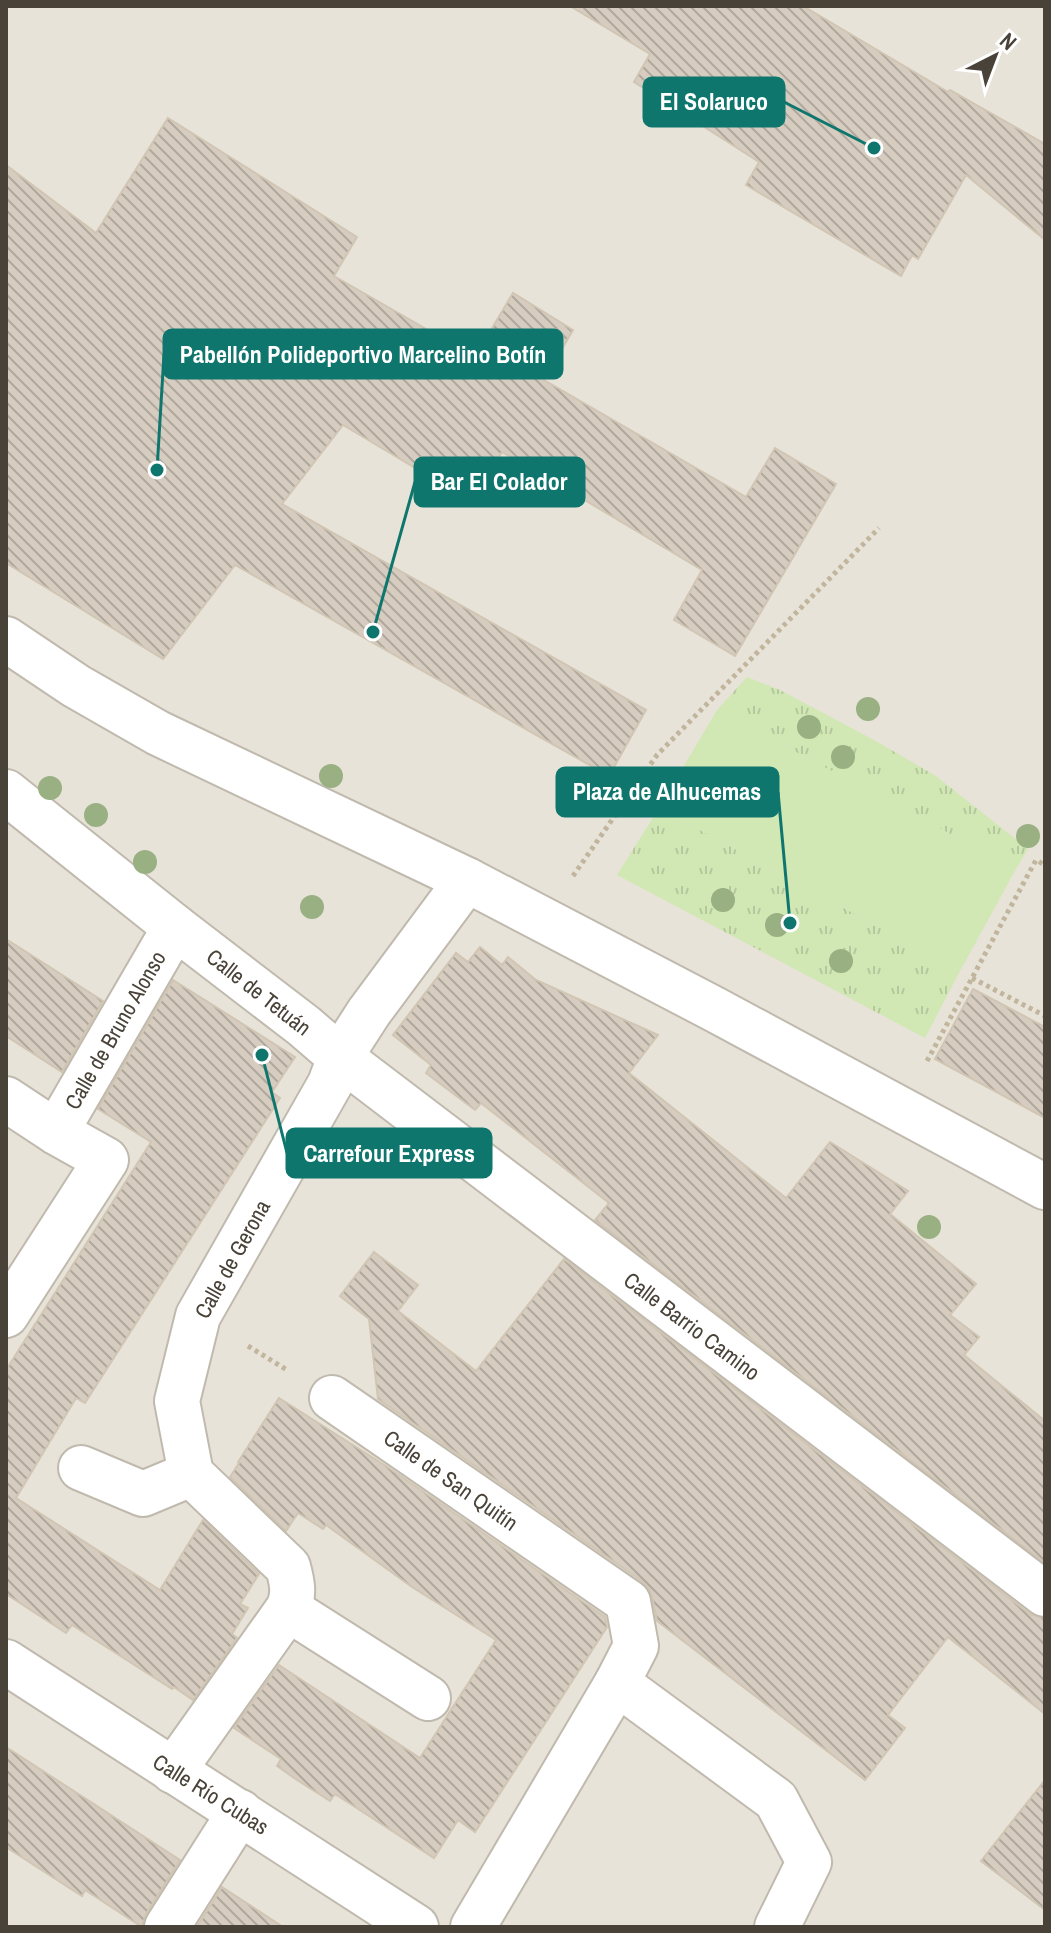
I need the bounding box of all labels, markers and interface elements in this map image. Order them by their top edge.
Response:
north arrow [955,16,1035,96]
text: N [994,26,1023,57]
callout: El Solaruco [644,78,784,126]
text: El Solaruco [660,85,768,117]
callout: Pabellón Polideportivo Marcelino Botín [164,330,562,378]
text: Pabellón Polideportivo Marcelino Botín [180,338,546,370]
callout: Bar El Colador [415,458,584,506]
text: Bar El Colador [431,465,568,497]
callout: Plaza de Alhucemas [557,768,778,816]
text: Plaza de Alhucemas [573,775,761,807]
street label: Calle de Tetuán [200,942,318,1042]
street label: Calle de Bruno Alonso [57,945,173,1115]
callout: Carrefour Express [287,1129,491,1177]
text: Carrefour Express [303,1137,475,1169]
street label: Calle de Gerona [187,1194,277,1324]
street label: Calle Barrio Camino [618,1265,766,1387]
street label: Calle de San Quitín [378,1423,524,1537]
street label: Calle Río Cubas [147,1746,275,1842]

